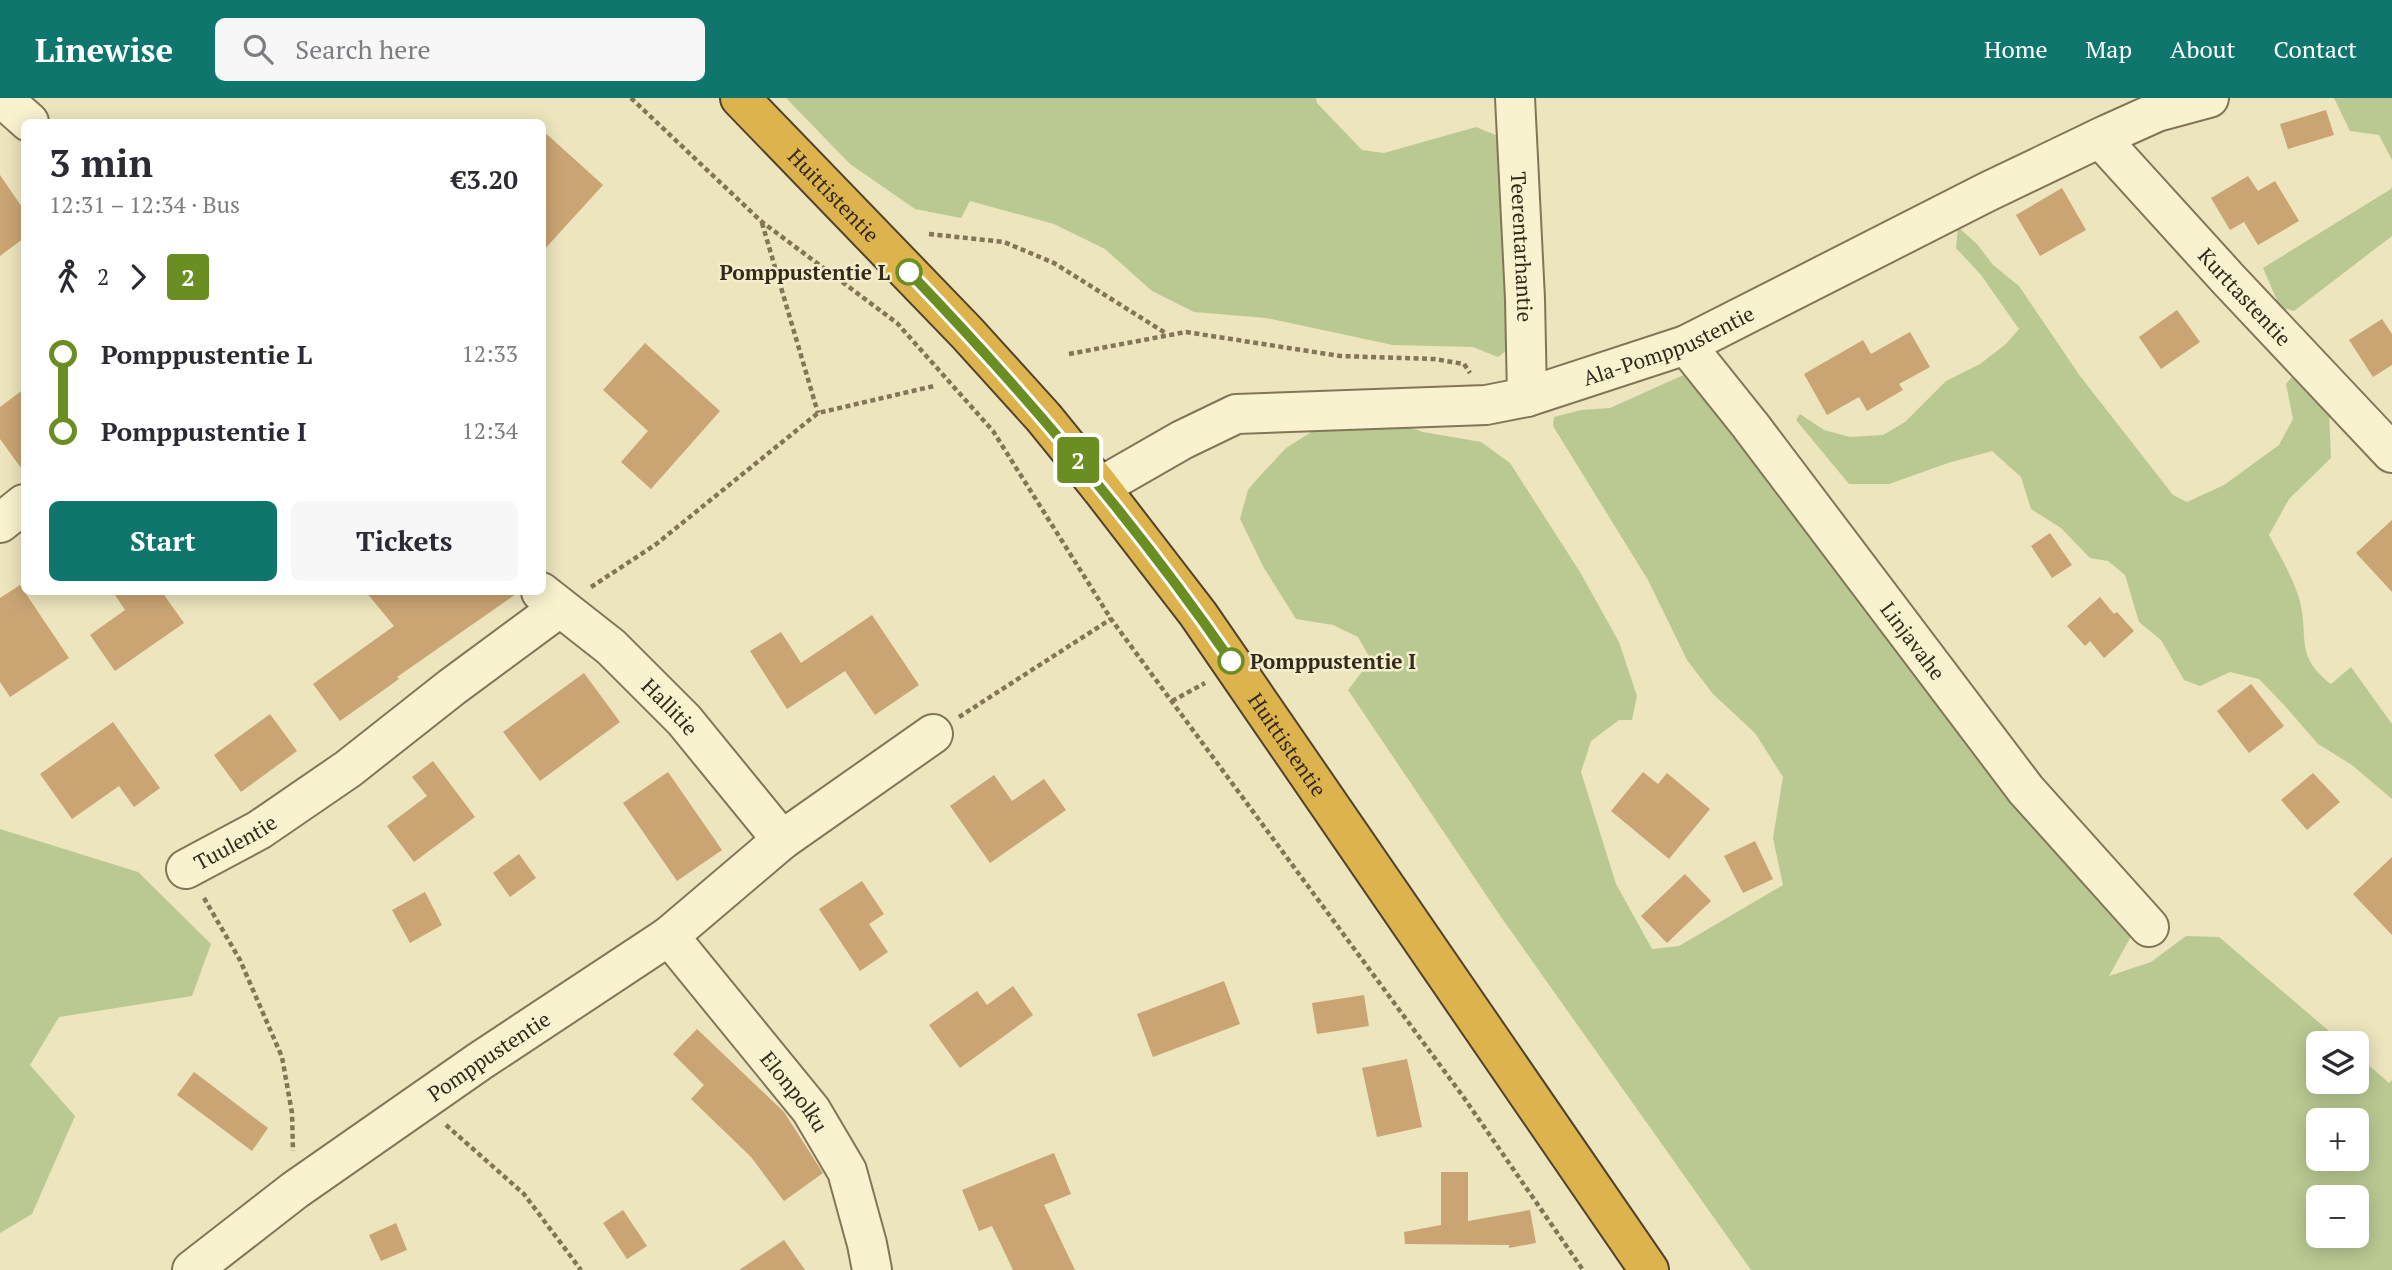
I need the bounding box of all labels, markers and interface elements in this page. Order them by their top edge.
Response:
search box [215,18,705,81]
text: Linewise [35,28,173,71]
icon: search [239,30,277,68]
text: Search here [295,32,430,66]
text: Home [1984,33,2048,65]
text: Map [2086,33,2132,65]
text: About [2170,33,2236,65]
text: Contact [2274,33,2357,65]
text: 3 min [49,138,153,188]
street label: Huittistentie [782,142,886,248]
text: €3.20 [452,162,518,196]
street label: Teerentarhantie [1505,171,1539,322]
text: 12:31 – 12:34 · Bus [49,189,240,220]
street label: Kurttastentie [2192,242,2298,352]
icon: walk [49,258,87,296]
icon: forward [119,258,157,296]
place label: Pomppustentie L [719,258,890,286]
marker: Pomppustentie L [896,259,922,285]
text: 2 [97,261,109,292]
text: 2 [181,261,195,293]
street label: Ala-Pomppustentie [1579,299,1759,392]
text: Pomppustentie L [101,337,312,371]
text: 12:33 [461,338,518,369]
text: Pomppustentie I [101,414,307,448]
text: 12:34 [461,415,518,446]
line badge: 2 [1055,437,1101,483]
text: 2 [1071,444,1085,476]
button: Start [49,501,277,581]
button: Tickets [291,501,518,581]
street label: Linjavahe [1875,596,1952,686]
place label: Pomppustentie I [1250,647,1416,675]
marker: Pomppustentie I [1218,648,1244,674]
street label: Hallitie [636,672,705,741]
street label: Huittistentie [1242,687,1333,802]
street label: Tuulentie [189,808,282,876]
street label: Pomppustentie [422,1005,555,1107]
map controls [2306,1031,2369,1248]
button: layers [2306,1031,2369,1094]
street label: Elonpolku [754,1045,835,1137]
button: + [2306,1108,2369,1171]
button: − [2306,1185,2369,1248]

